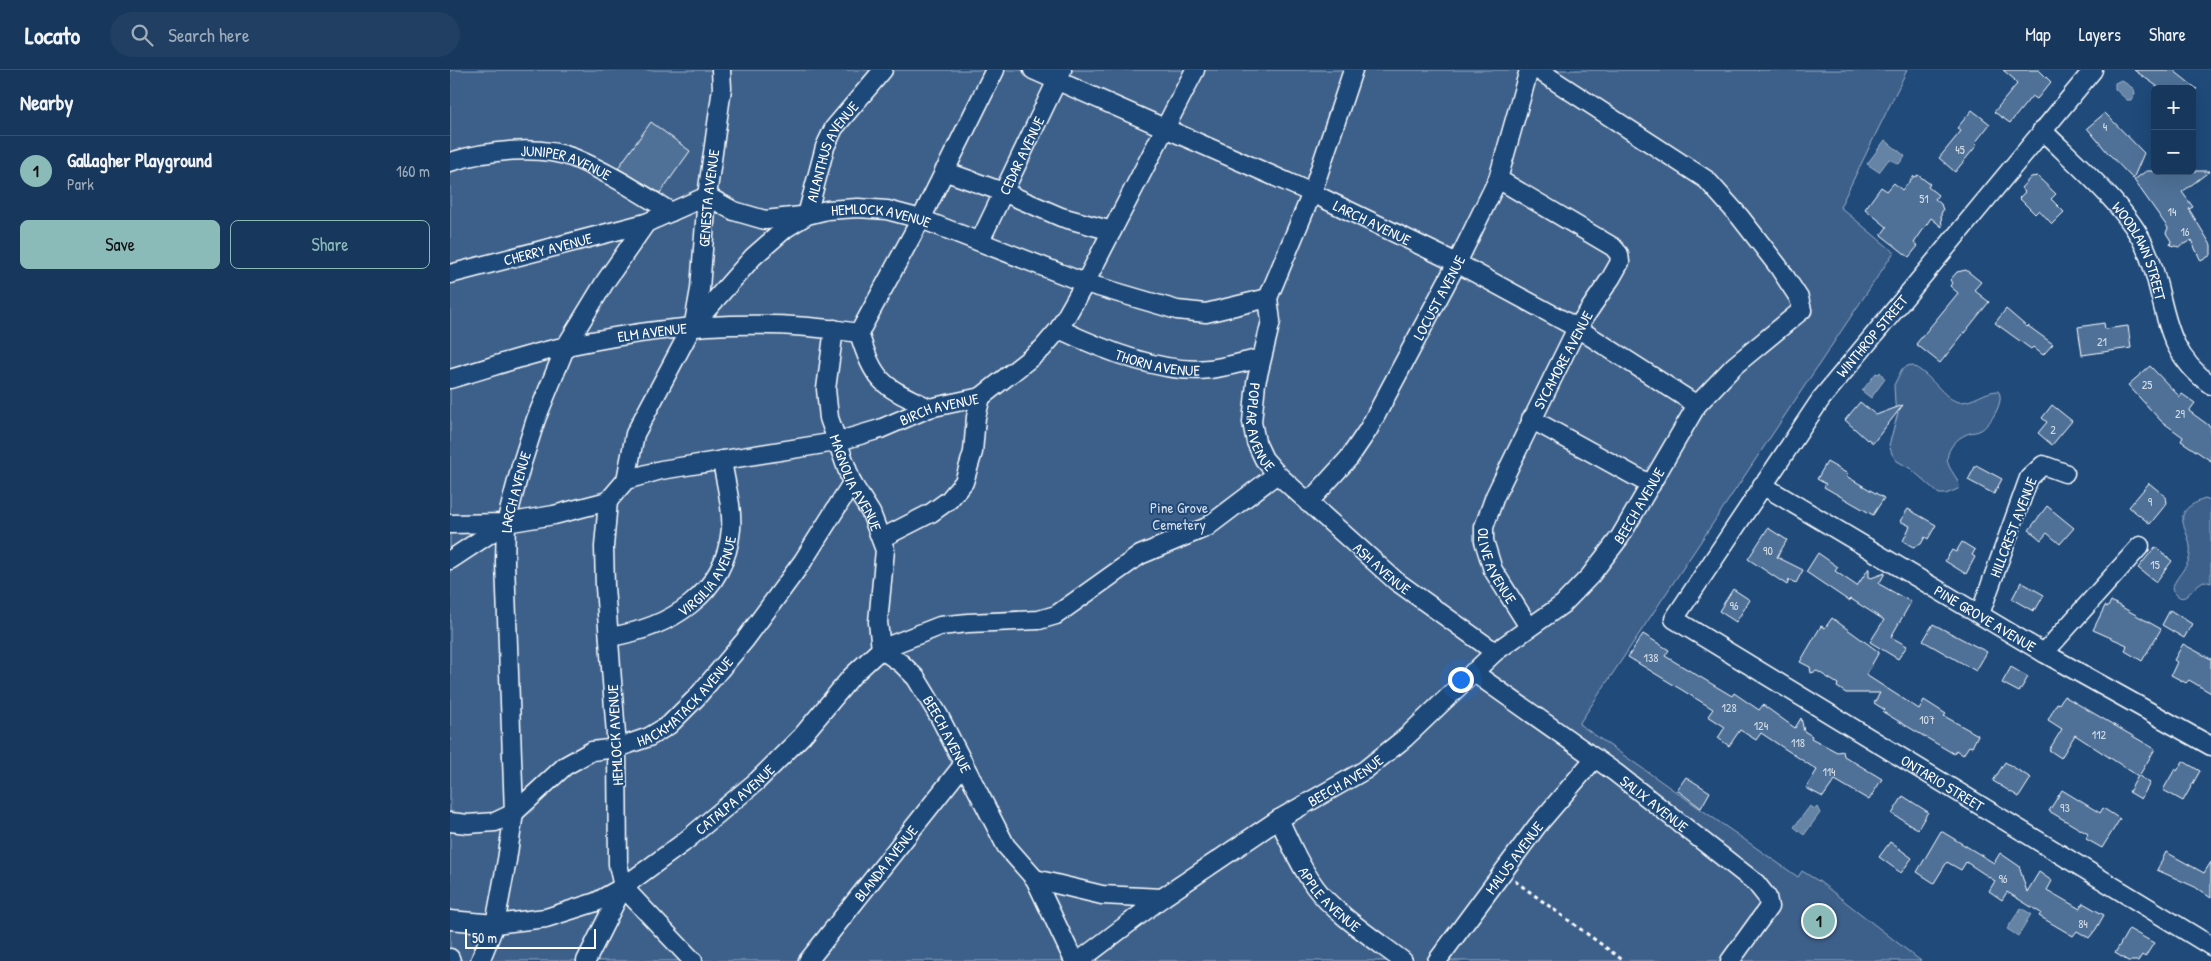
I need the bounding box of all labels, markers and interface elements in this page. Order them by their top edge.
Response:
search box [110,12,460,57]
text: Locato [25,19,80,51]
icon: search [128,21,156,49]
text: Search here [168,22,249,48]
text: Map [2025,22,2051,47]
text: Layers [2079,22,2121,47]
text: Share [2149,22,2186,47]
map controls [2151,85,2196,175]
button: + [2151,85,2196,130]
text: Nearby [20,88,73,117]
street label: AILANTHUS AVENUE [800,96,863,204]
street label: CEDAR AVENUE [993,112,1049,198]
house number: 4 [2103,118,2108,135]
button: − [2151,130,2196,175]
street label: JUNIPER AVENUE [520,140,616,185]
house number: 45 [1955,141,1965,158]
text: Gallagher Playground [67,147,212,173]
street label: GENESTA AVENUE [693,147,724,248]
text: 1 [33,160,39,182]
text: 160 m [396,160,430,182]
text: Park [67,173,94,195]
house number: 51 [1919,190,1929,207]
street label: LARCH AVENUE [1330,195,1415,250]
street label: HEMLOCK AVENUE [830,197,935,233]
street label: WOODLAWN STREET [2108,197,2172,303]
house number: 14 [2168,203,2177,220]
button: Save [20,220,220,269]
button: Share [230,220,430,269]
house number: 16 [2180,223,2190,240]
street label: CHERRY AVENUE [501,227,595,270]
street label: LOCUST AVENUE [1408,251,1470,343]
street label: WINTHROP STREET [1831,290,1913,382]
street label: SYCAMORE AVENUE [1528,307,1598,413]
street label: ELM AVENUE [616,317,688,347]
house number: 21 [2097,333,2107,350]
street label: THORN AVENUE [1113,343,1201,380]
house number: 25 [2142,376,2152,393]
street label: POPLAR AVENUE [1241,382,1281,476]
street label: BIRCH AVENUE [896,387,981,430]
house number: 29 [2175,405,2186,422]
house number: 2 [2050,421,2056,438]
street label: MAGNOLIA AVENUE [825,431,887,534]
street label: LARCH AVENUE [495,448,536,533]
street label: BEECH AVENUE [1608,463,1669,548]
street label: HILLCREST AVENUE [1984,473,2042,580]
house number: 9 [2148,493,2153,510]
park label: Pine Grove Cemetery [1150,497,1208,535]
street label: OLIVE AVENUE [1474,528,1522,608]
street label: VIRGILIA AVENUE [673,534,741,621]
street label: ASH AVENUE [1349,537,1416,599]
house number: 90 [1763,542,1773,559]
house number: 15 [2150,556,2160,573]
street label: PINE GROVE AVENUE [1931,580,2040,657]
house number: 96 [1729,597,1739,614]
house number: 138 [1644,649,1658,666]
street label: HACKMATACK AVENUE [634,651,738,751]
your location [1448,667,1474,693]
street label: HEMLOCK AVENUE [602,684,628,786]
street label: BEECH AVENUE [918,691,977,777]
house number: 128 [1721,699,1737,716]
house number: 107 [1919,711,1935,728]
house number: 124 [1754,717,1769,734]
house number: 112 [2092,726,2107,743]
house number: 118 [1791,734,1805,751]
street label: BEECH AVENUE [1303,749,1388,811]
street label: ONTARIO STREET [1897,749,1989,816]
street label: CATALPA AVENUE [690,759,779,839]
house number: 114 [1822,763,1836,780]
street label: SALIX AVENUE [1616,770,1693,837]
house number: 93 [2060,799,2070,816]
street label: MALUS AVENUE [1480,816,1548,898]
street label: BLANDA AVENUE [849,820,922,905]
street label: APPLE AVENUE [1294,863,1366,937]
house number: 96 [1998,870,2008,887]
pin: 1 [1803,902,1835,940]
house number: 84 [2078,915,2088,932]
scale bar [465,926,596,949]
text: 50 m [472,928,497,947]

